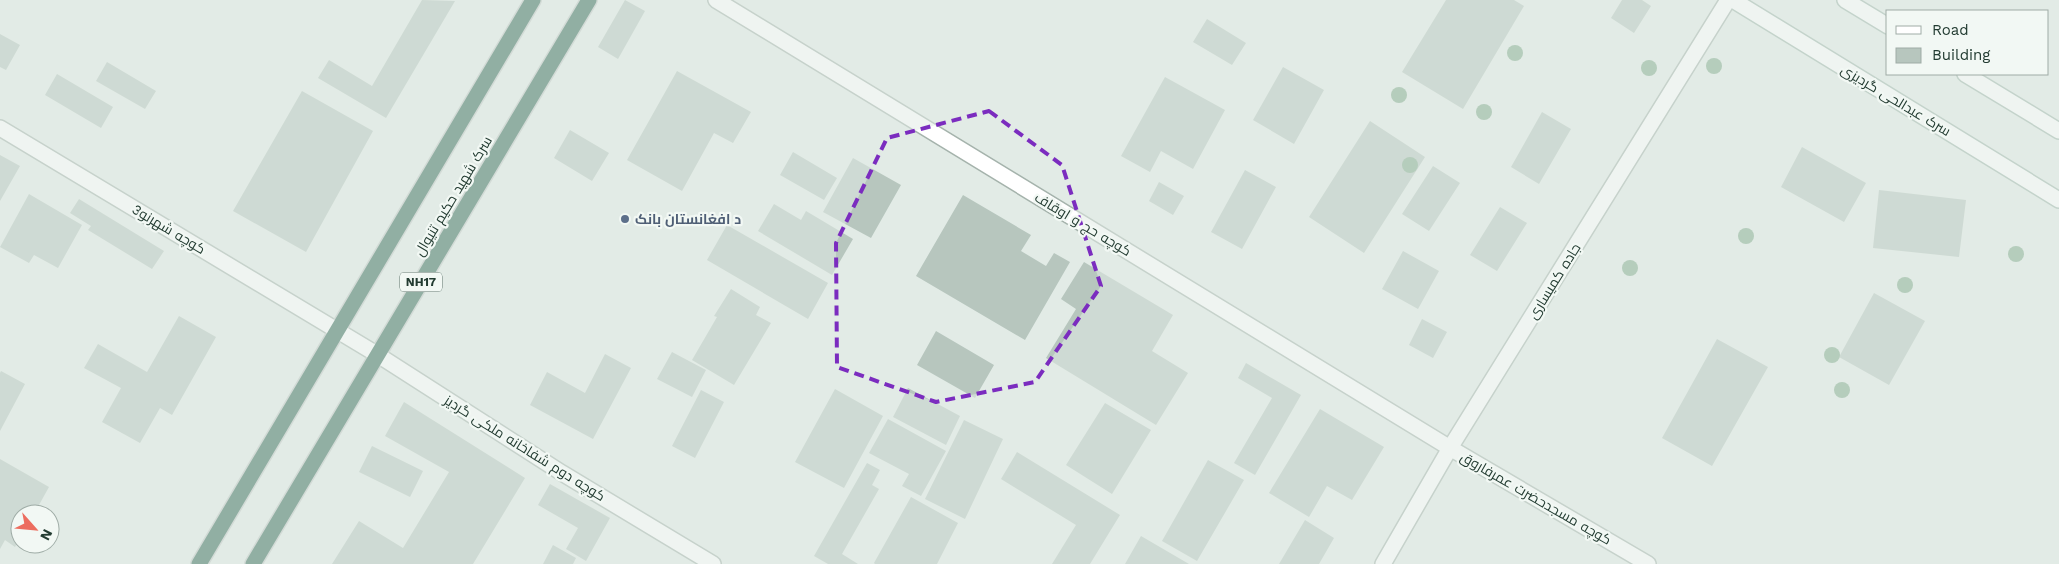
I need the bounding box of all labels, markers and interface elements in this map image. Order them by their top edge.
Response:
legend [1886,10,2049,75]
text: Road [1932,21,1969,39]
text: Building [1932,46,1990,64]
street label: سرک عبدالحی گردیزی [1838,61,1954,139]
street label: سرک شهید حکیم تنیوال [411,133,497,260]
street label: کوچه حج و اوقاف [1031,189,1134,261]
street label: کوچه شهرنو3 [128,201,208,259]
place label: د افغانستان بانک [635,211,741,227]
marker: د افغانستان بانک [619,213,631,225]
street label: جاده کمیساری [1524,240,1584,322]
road number: NH17 [400,272,442,292]
street label: کوچه دوم شفاخانه ملکی گردیز [440,391,608,506]
street label: کوچه مسجدحضرت عمرفاروق [1457,448,1614,550]
north arrow [10,504,60,554]
text: N [37,527,56,543]

